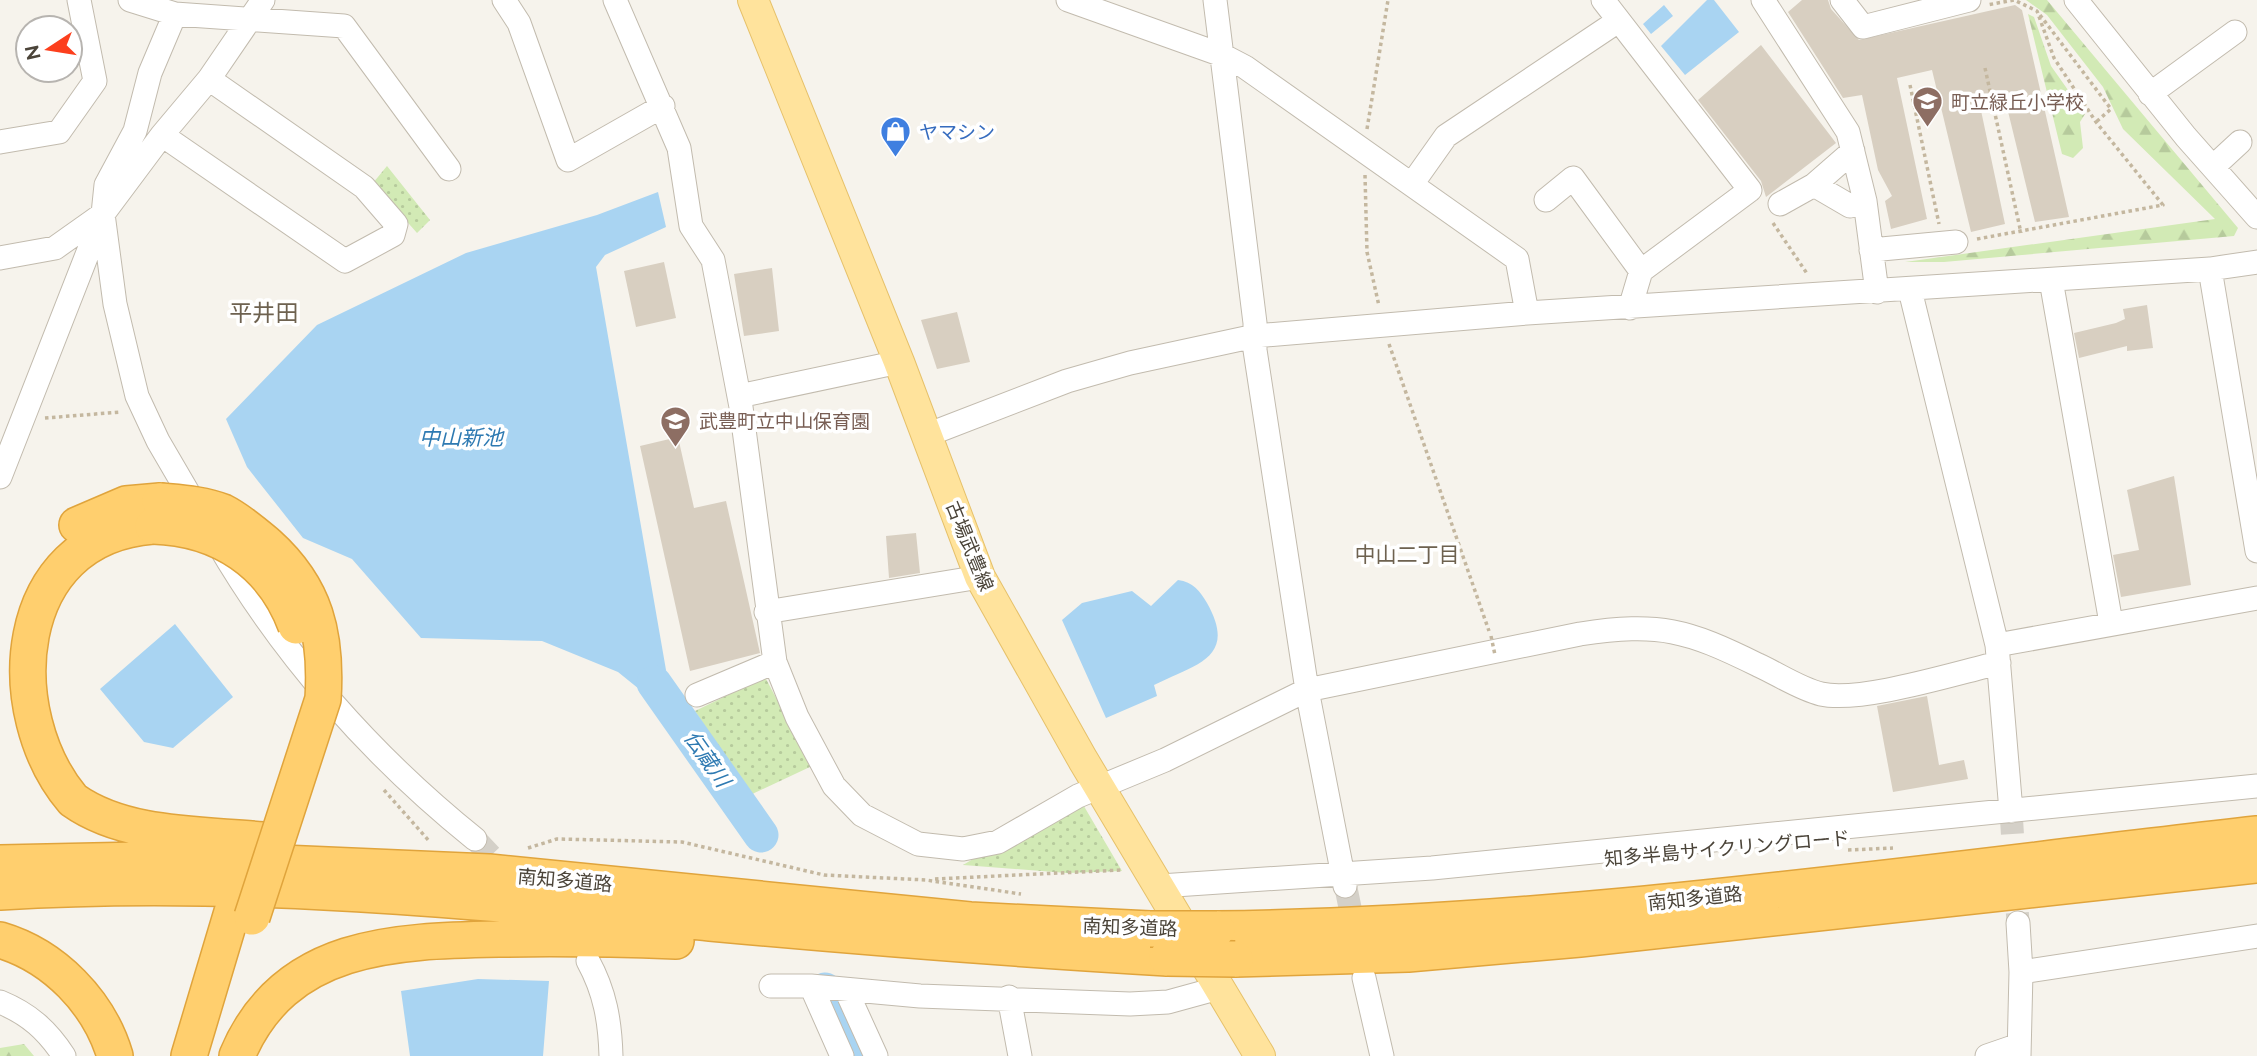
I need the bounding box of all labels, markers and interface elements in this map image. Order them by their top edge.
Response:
north arrow [14,14,84,84]
text: N [20,43,45,62]
school or university icon: 町立緑丘小学校 [1911,85,1945,129]
place label: 町立緑丘小学校 [1951,91,2084,113]
shop icon: ヤマシン [879,115,913,159]
place label: ヤマシン [919,121,995,143]
district label: 平井田 [230,299,299,326]
school or university icon: 武豊町立中山保育園 [659,404,693,448]
place label: 武豊町立中山保育園 [699,410,870,432]
water label: 中山新池 [419,425,505,450]
street label: 古場武豊線 [942,498,998,594]
district label: 中山二丁目 [1355,542,1460,567]
water label: 伝蔵川 [679,726,737,793]
street label: 知多半島サイクリングロード [1603,826,1851,870]
street label: 南知多道路 [517,865,613,895]
street label: 南知多道路 [1647,882,1743,914]
street label: 南知多道路 [1082,914,1178,940]

